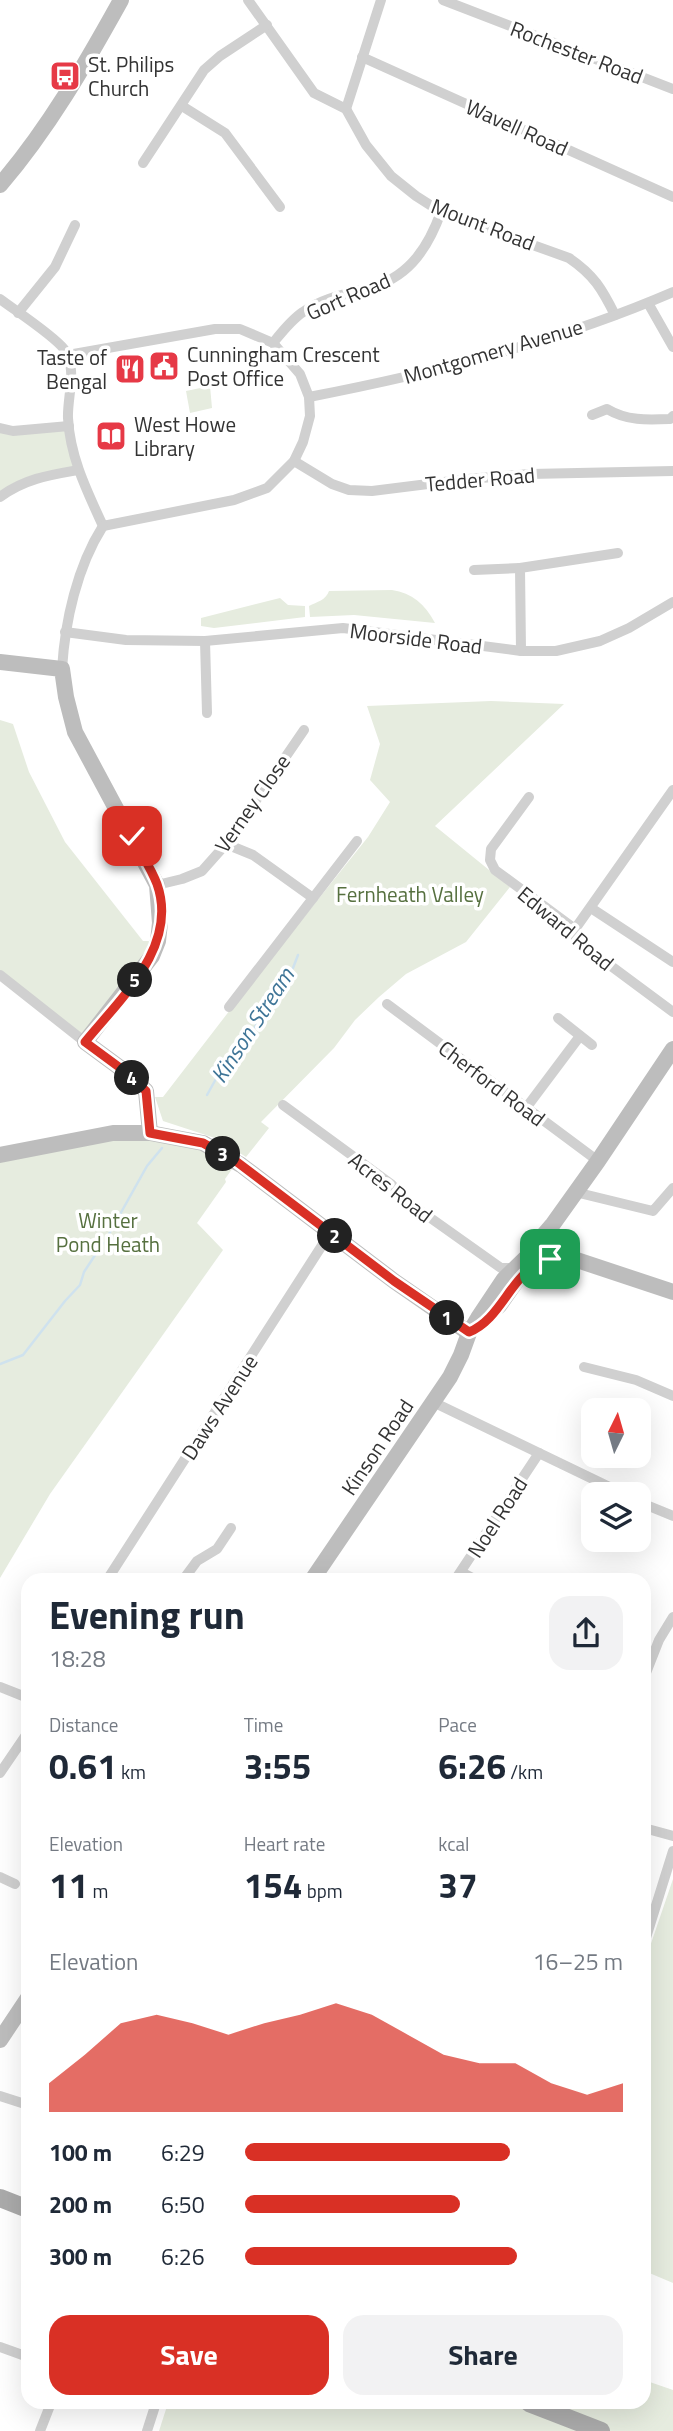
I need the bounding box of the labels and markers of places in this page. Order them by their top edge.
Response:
place label: St. Philips Church [88,48,174,104]
bus stop icon: St. Philips Church [48,59,82,93]
place label: Cunningham Crescent Post Office [187,338,380,394]
place label: Taste of Bengal [37,341,107,397]
public building icon: Cunningham Crescent Post Office [147,349,181,383]
restaurant icon: Taste of Bengal [113,352,147,386]
place label: West Howe Library [134,408,236,464]
library icon: West Howe Library [94,419,128,453]
pin [102,806,162,866]
pin: 5 [118,962,152,998]
pin: 4 [114,1060,150,1096]
pin: 3 [206,1136,241,1172]
pin: 2 [318,1218,352,1254]
pin [520,1229,580,1289]
pin: 1 [430,1300,464,1336]

